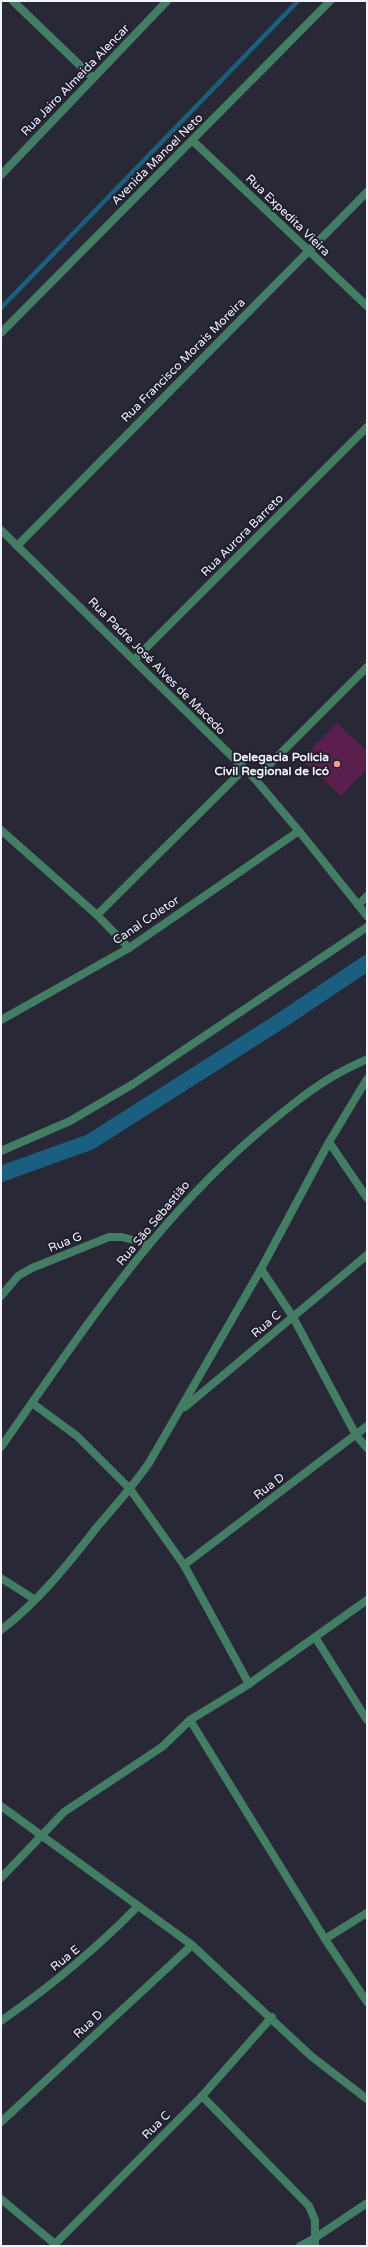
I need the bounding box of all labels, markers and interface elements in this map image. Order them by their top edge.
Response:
street label: Rua Jairo Almeida Alencar [18,21,132,139]
street label: Avenida Manoel Neto [108,110,206,208]
street label: Rua Expedita Vieira [243,171,333,259]
street label: Rua Francisco Morais Moreira [118,295,248,425]
street label: Rua Aurora Barreto [198,491,286,579]
street label: Rua Padre José Alves de Macedo [85,594,229,738]
place label: Delegacia Policia Civil Regional de Icó [214,750,329,779]
marker: Delegacia Policia Civil Regional de Icó [332,759,342,769]
street label: Canal Coletor [110,892,182,947]
street label: Rua São Sebastião [114,1178,192,1268]
street label: Rua G [46,1229,84,1255]
street label: Rua C [248,1308,284,1340]
street label: Rua D [251,1470,287,1502]
street label: Rua E [48,1942,83,1974]
street label: Rua D [71,2007,105,2041]
street label: Rua C [139,2108,173,2142]

